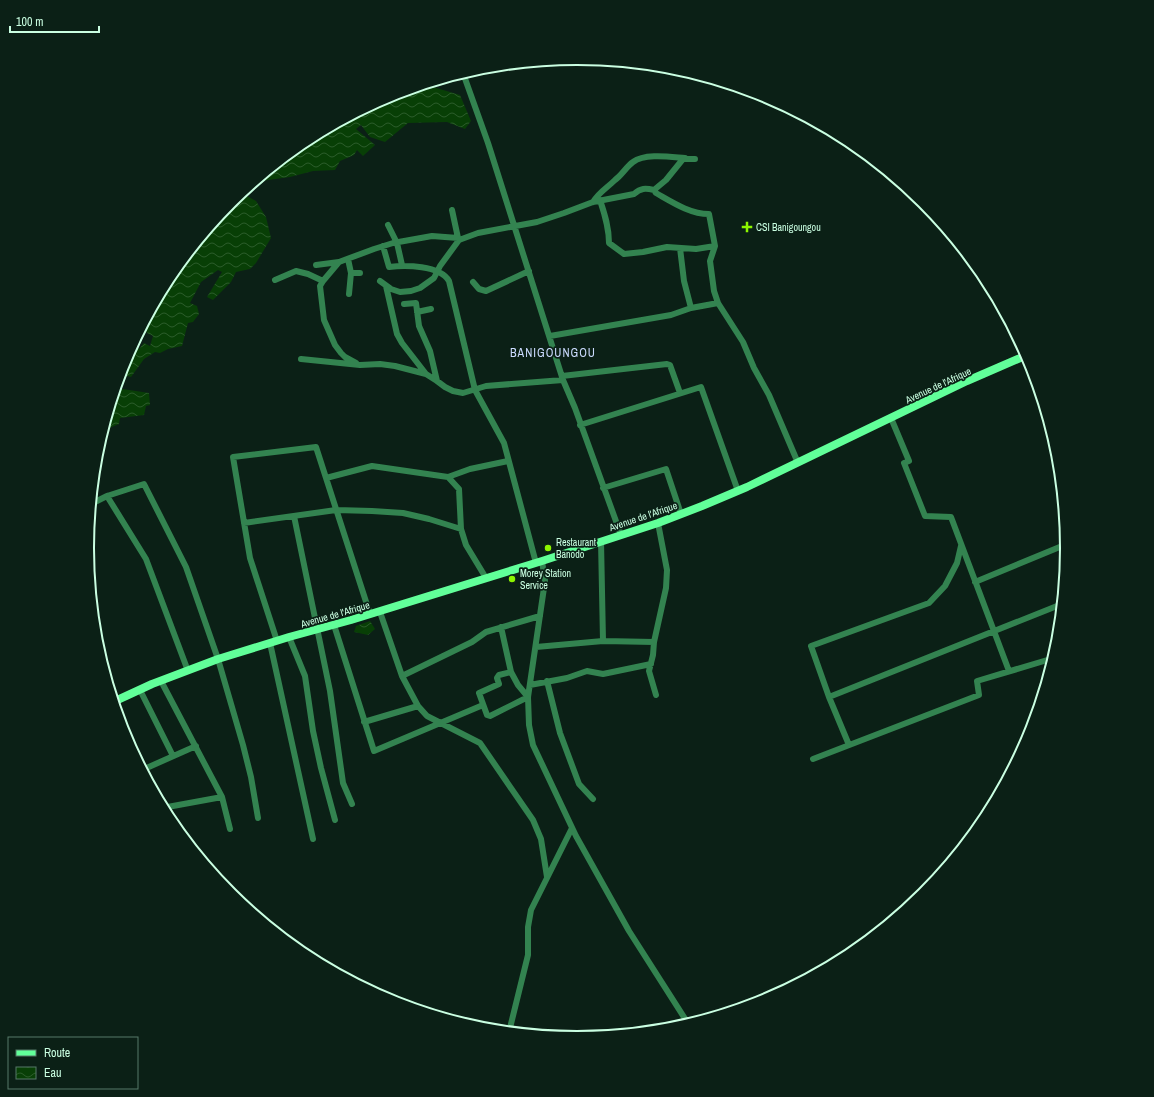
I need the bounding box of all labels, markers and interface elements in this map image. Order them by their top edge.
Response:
scale bar [10,8,99,34]
text: 100 m [16,14,43,30]
marker: CSI Banigoungou [741,221,753,233]
place label: CSI Banigoungou [756,221,821,234]
district label: BANIGOUNGOU [510,345,596,361]
street label: Avenue de l'Afrique [902,364,974,407]
street label: Avenue de l'Afrique [606,499,679,535]
place label: Restaurant Banodo [556,536,597,561]
marker: Restaurant Banodo [543,543,553,553]
place label: Morey Station Service [520,567,571,592]
marker: Morey Station Service [507,574,517,584]
street label: Avenue de l'Afrique [298,598,372,631]
legend [8,1037,138,1089]
text: Route [44,1045,70,1061]
text: Eau [44,1065,62,1081]

